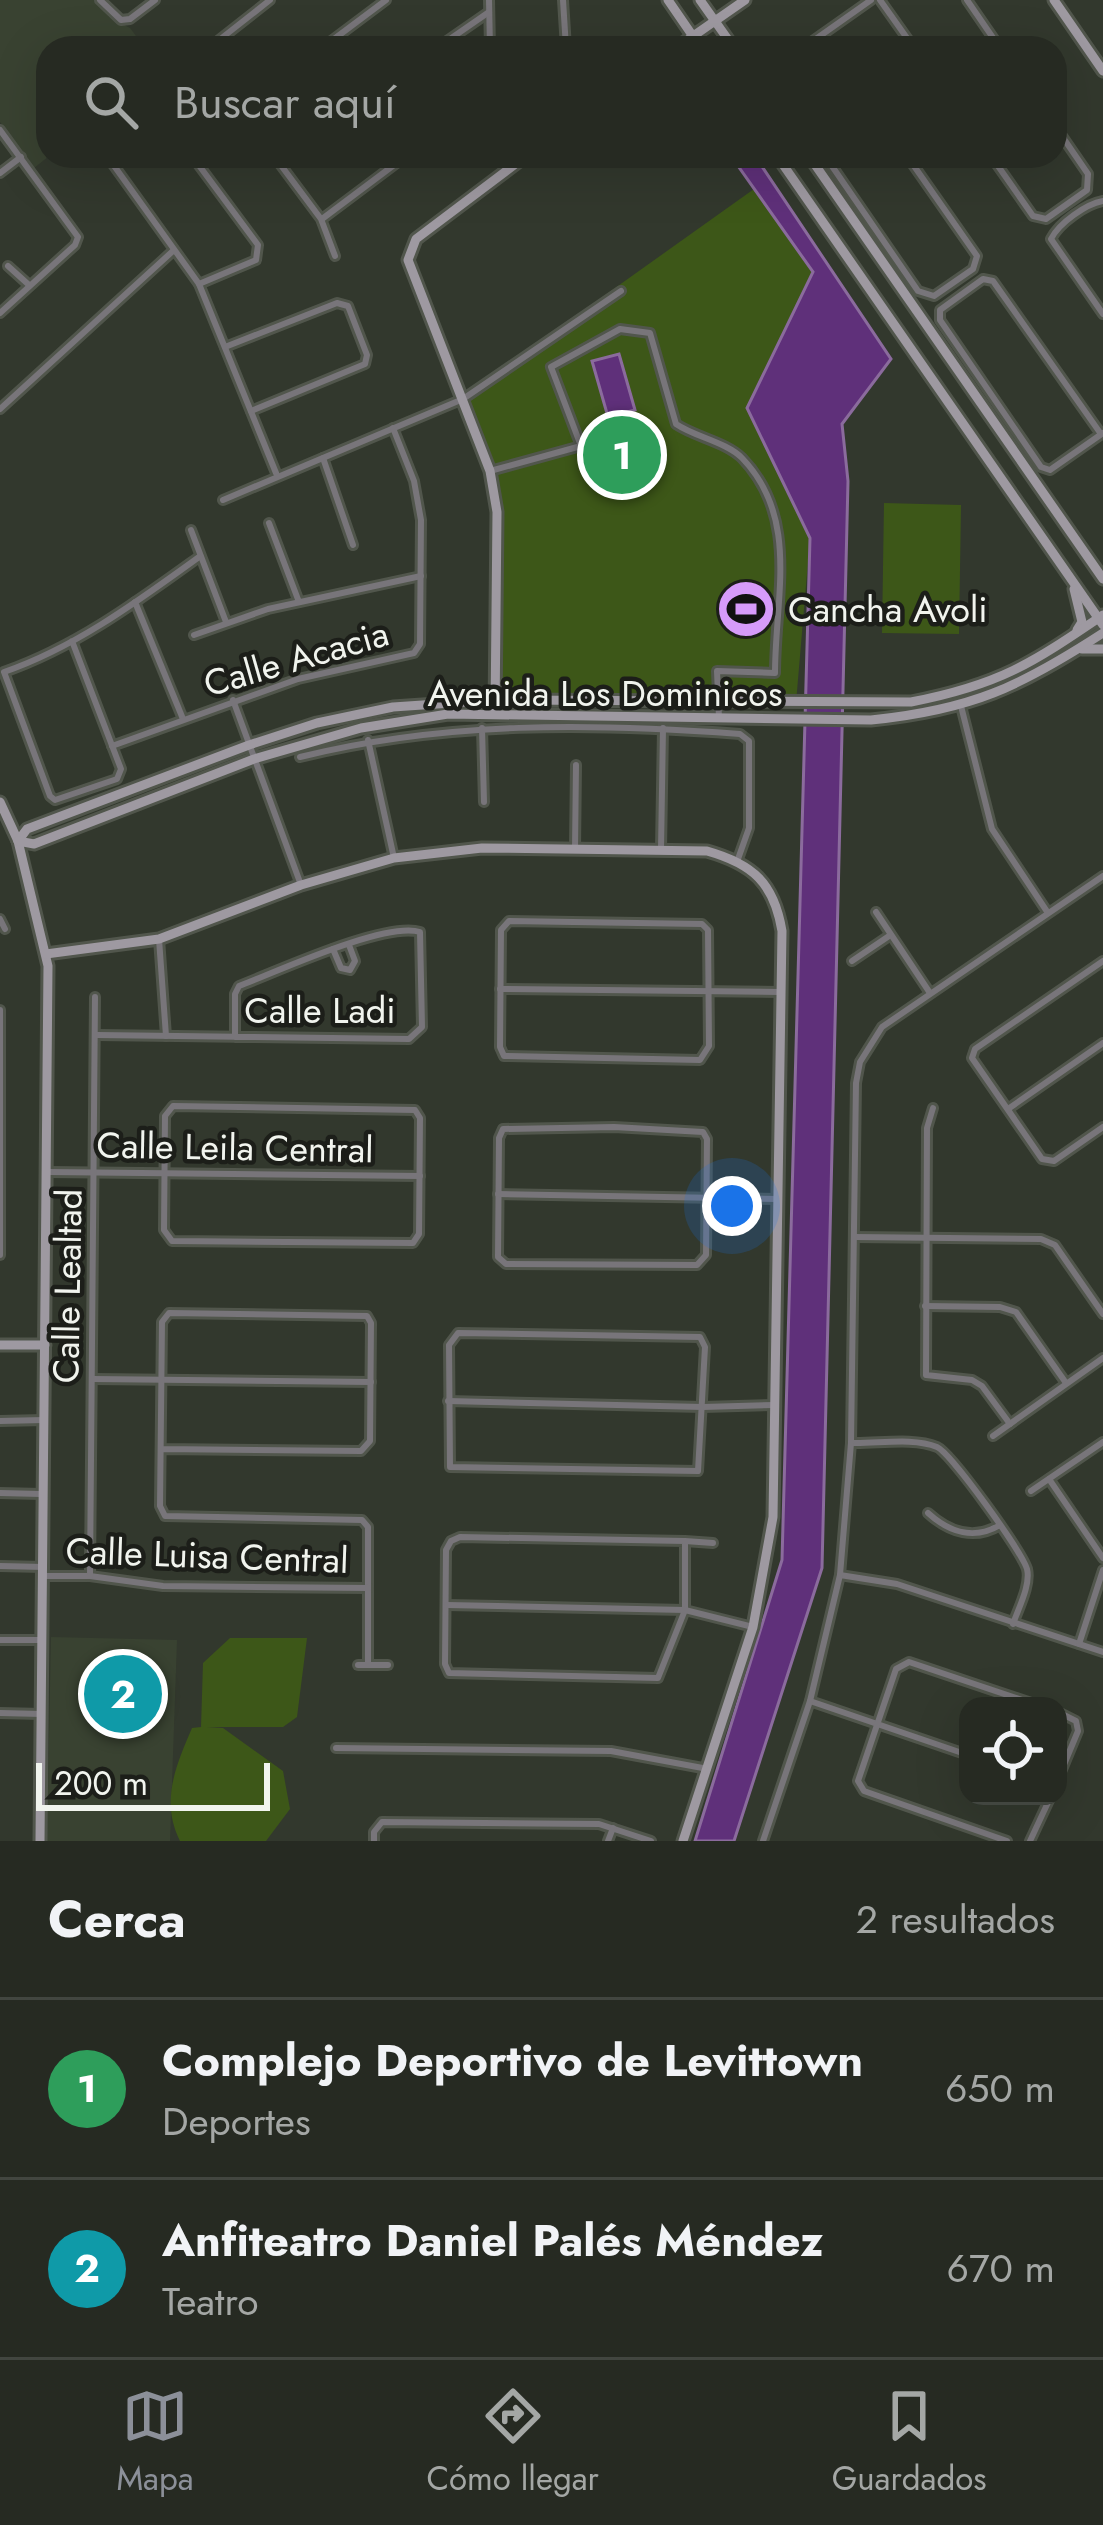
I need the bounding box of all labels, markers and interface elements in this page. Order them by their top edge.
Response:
search box [36,36,1067,168]
icon: search [78,69,144,135]
text: Buscar aquí [174,70,396,135]
pin: 1 [583,410,661,500]
sports icon: Cancha Avoli [715,578,777,640]
place label: Cancha Avoli [788,583,988,635]
street label: Calle Acacia [197,607,395,709]
street label: Avenida Los Dominicos [427,667,783,719]
street label: Calle Ladi [244,984,396,1036]
street label: Calle Leila Central [96,1119,374,1175]
your location [702,1176,762,1236]
street label: Calle Lealtad [39,1188,95,1384]
street label: Calle Luisa Central [65,1524,349,1586]
pin: 2 [84,1649,162,1739]
map controls [959,1697,1067,1805]
button: locate [959,1697,1067,1805]
scale bar [36,1757,270,1810]
text: 200 m [54,1760,148,1807]
text: Cerca [48,1882,186,1956]
text: 2 resultados [856,1891,1055,1948]
text: Complejo Deportivo de Levittown [162,2028,863,2093]
text: 1 [77,2060,97,2117]
text: 650 m [945,2060,1055,2117]
text: Deportes [162,2093,311,2150]
text: Anfiteatro Daniel Palés Méndez [162,2208,823,2273]
text: 2 [74,2240,100,2297]
text: 670 m [947,2240,1055,2297]
text: Teatro [162,2273,259,2330]
tab: Mapa [116,2383,194,2502]
tab: Cómo llegar [426,2383,599,2502]
tab: Guardados [832,2383,987,2502]

